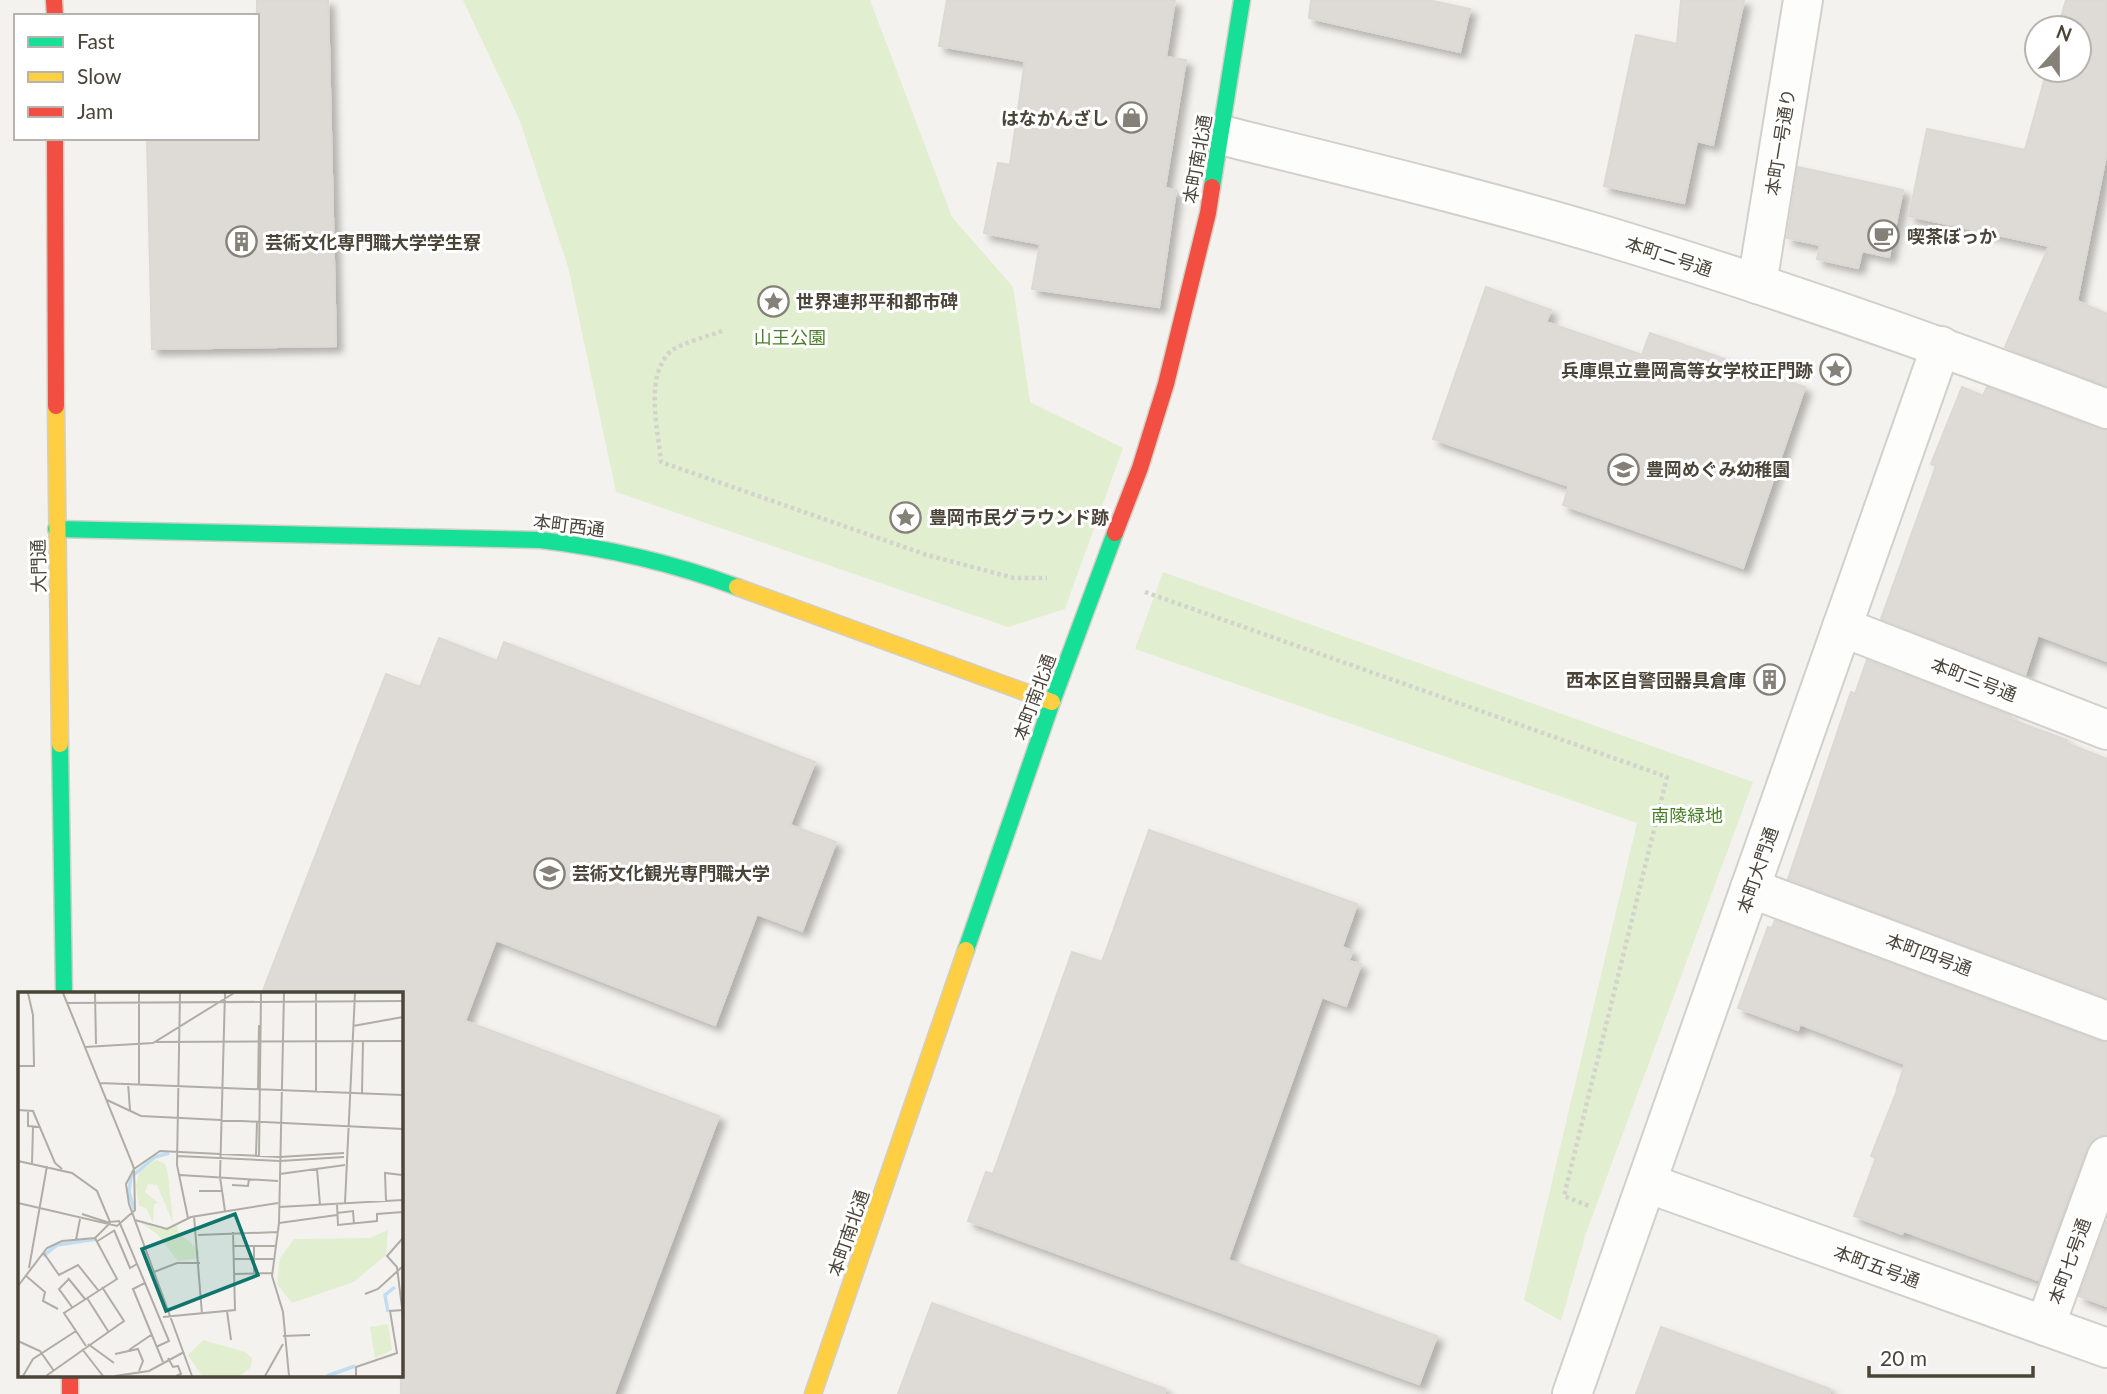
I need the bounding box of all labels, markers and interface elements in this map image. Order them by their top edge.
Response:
legend [14,14,259,140]
north arrow [2023,14,2093,84]
text: N [2053,19,2075,46]
text: Fast [77,28,115,53]
text: Slow [77,63,122,88]
street label: 本町一号通り [1761,87,1799,197]
text: Jam [77,98,113,123]
shop icon: はなかんざし [1115,101,1149,135]
place label: はなかんざし [1001,107,1109,129]
street label: 本町南北通 [1178,113,1216,205]
cafe icon: 喫茶ぼっか [1867,219,1901,253]
building icon: 芸術文化専門職大学学生寮 [225,225,259,259]
place label: 喫茶ぼっか [1907,225,1997,247]
place label: 芸術文化専門職大学学生寮 [265,231,481,253]
street label: 本町二号通 [1623,232,1715,280]
place icon: 世界連邦平和都市碑 [756,284,790,318]
place label: 世界連邦平和都市碑 [796,290,958,312]
park label: 山王公園 [754,326,826,348]
place icon: 兵庫県立豊岡高等女学校正門跡 [1819,353,1853,387]
place label: 兵庫県立豊岡高等女学校正門跡 [1561,359,1813,381]
school or university icon: 豊岡めぐみ幼稚園 [1606,452,1640,486]
place label: 豊岡めぐみ幼稚園 [1646,458,1791,480]
place icon: 豊岡市民グラウンド跡 [889,500,923,534]
place label: 豊岡市民グラウンド跡 [929,506,1109,528]
street label: 本町西通 [532,510,606,540]
street label: 大門通 [27,539,49,593]
street label: 本町南北通 [1008,651,1060,743]
street label: 本町三号通 [1928,653,2020,705]
building icon: 西本区自警団器具倉庫 [1752,663,1786,697]
place label: 西本区自警団器具倉庫 [1566,669,1746,691]
park label: 南陵緑地 [1651,804,1723,826]
street label: 本町大門通 [1732,824,1782,916]
school or university icon: 芸術文化観光専門職大学 [532,856,566,890]
place label: 芸術文化観光専門職大学 [572,862,770,884]
street label: 本町四号通 [1883,928,1975,980]
inset map [18,992,402,1376]
street label: 本町南北通 [823,1187,873,1279]
street label: 本町七号通 [2043,1215,2095,1307]
street label: 本町五号通 [1831,1240,1923,1292]
scale bar [1869,1334,2034,1378]
text: 20 m [1880,1345,1927,1370]

